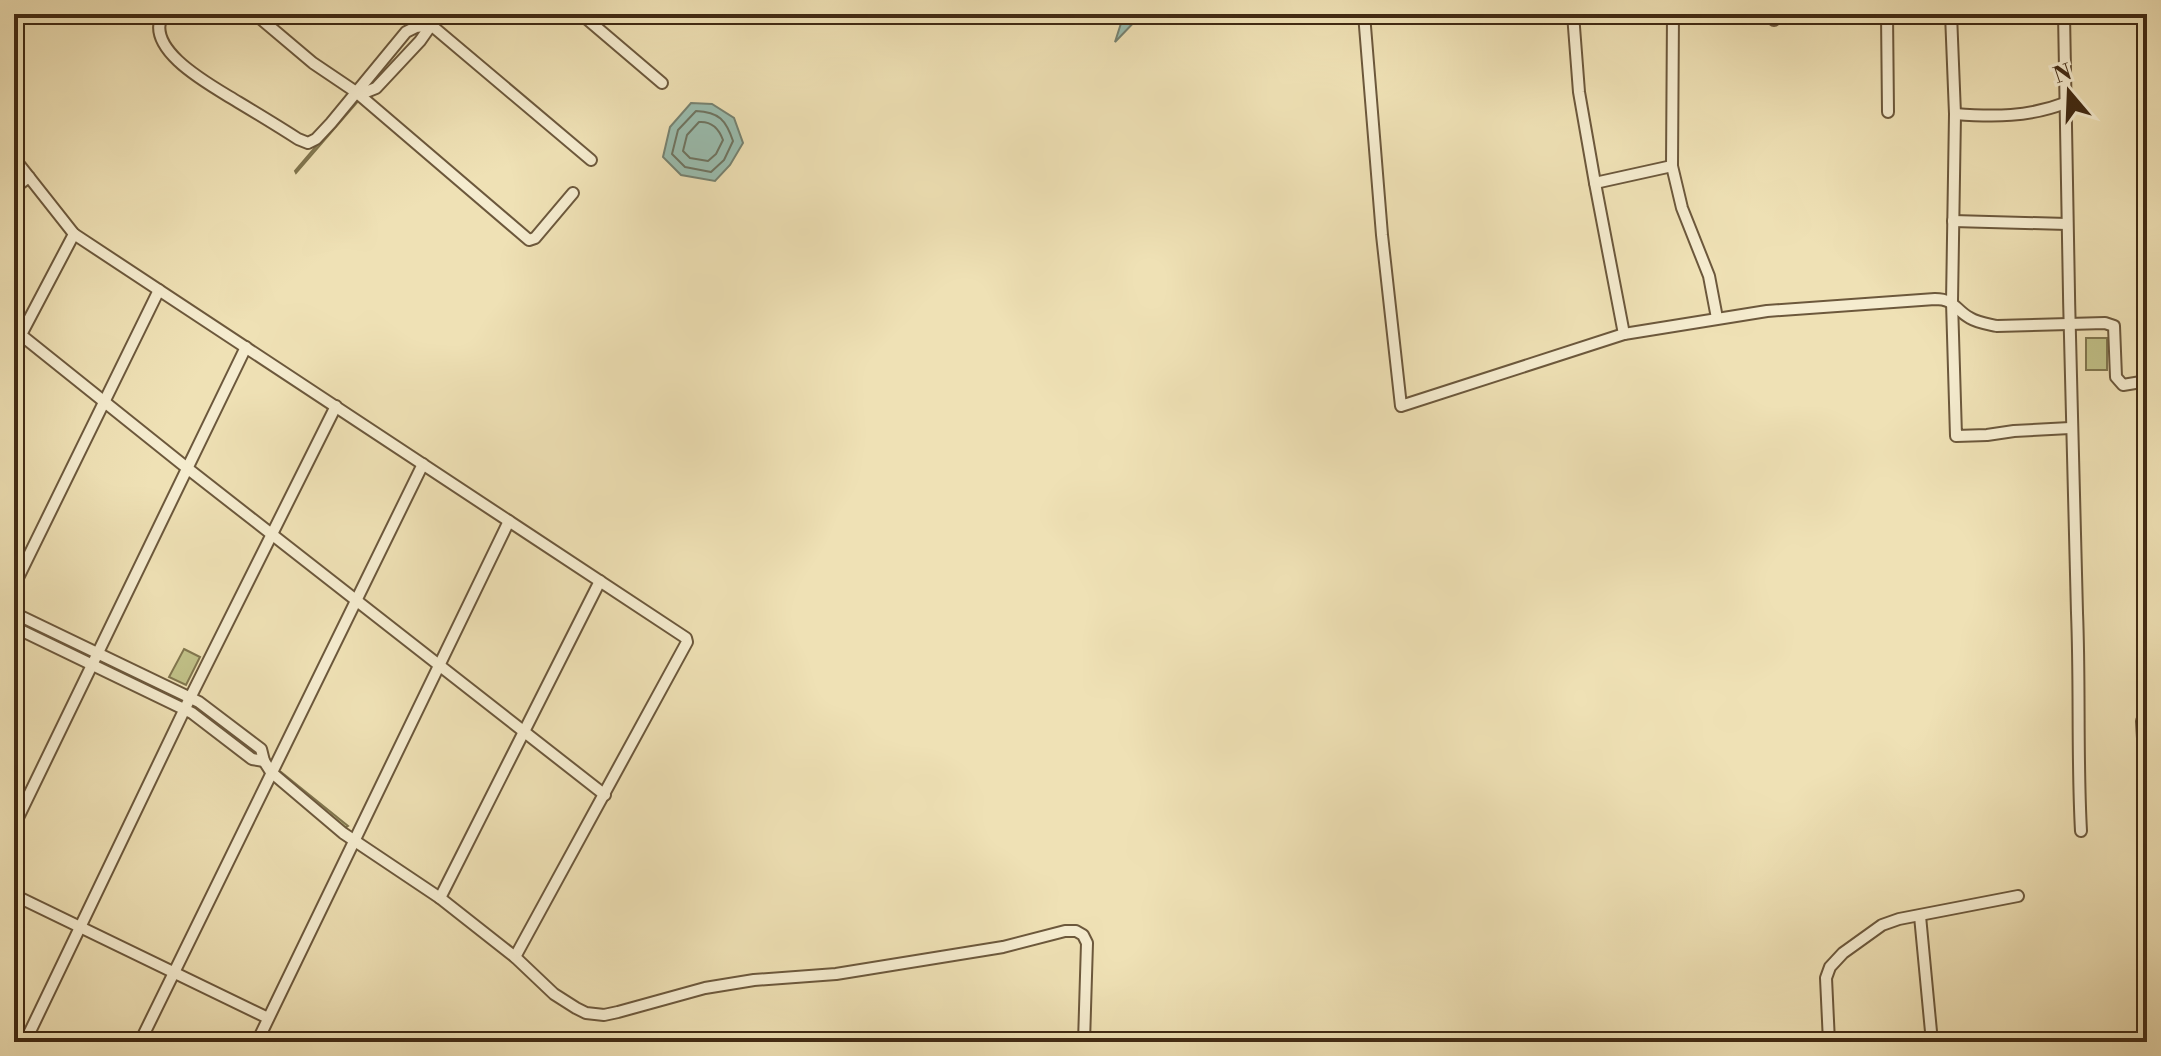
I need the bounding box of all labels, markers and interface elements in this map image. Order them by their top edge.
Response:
north arrow [2029,52,2109,132]
text: N [2050,59,2076,90]

